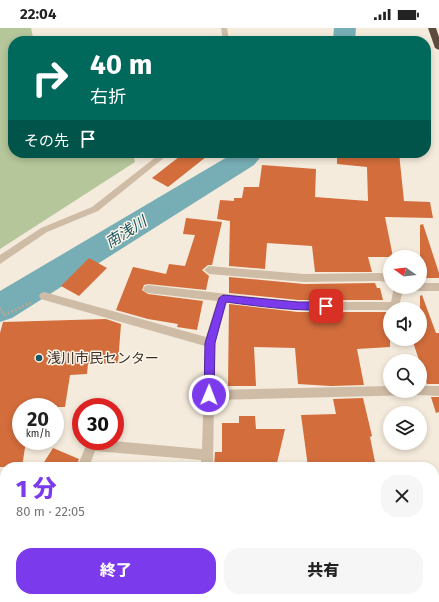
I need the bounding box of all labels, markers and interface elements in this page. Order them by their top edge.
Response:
text: 22:04 [20,5,56,23]
text: 40 m [90,48,153,81]
icon: right [24,52,76,104]
text: 右折 [90,86,126,108]
icon: arrive [77,128,99,150]
text: その先 [24,132,69,150]
water label: 南浅川 [102,211,152,252]
north arrow [383,250,427,294]
map controls [383,250,427,450]
pin [309,289,343,323]
icon: arrive [315,295,337,317]
button: sound [383,302,427,346]
place label: 浅川市民センター [47,350,159,367]
marker: 浅川市民センター [34,353,44,363]
button: search [383,354,427,398]
position arrow [188,374,230,416]
speed limit sign: 30 [72,398,124,450]
button: layers [383,406,427,450]
text: 20 [27,407,49,431]
text: km/h [26,428,50,440]
text: 1 分 [16,475,57,503]
button: close [381,475,423,517]
text: 80 m · 22:05 [16,504,85,519]
button: 終了 [16,548,216,594]
button: 共有 [224,548,423,594]

